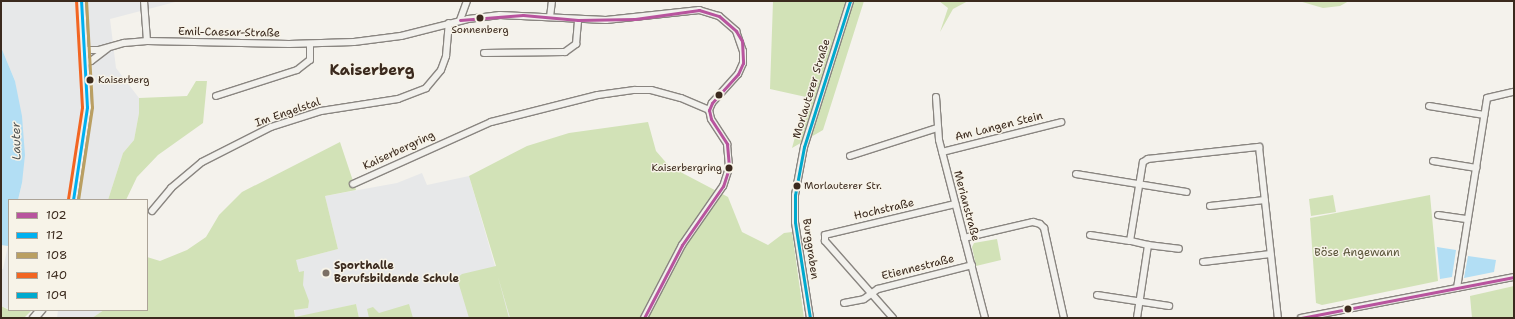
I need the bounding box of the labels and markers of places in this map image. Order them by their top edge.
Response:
marker: Sonnenberg [475,13,485,23]
place label: Sonnenberg [451,24,509,36]
place label: Kaiserberg [98,74,149,86]
marker: Kaiserberg [85,75,95,85]
unlabelled marker [714,90,724,100]
place label: Kaiserbergring [651,162,722,174]
marker: Kaiserbergring [724,163,734,173]
place label: Morlauterer Str. [804,180,882,192]
marker: Morlauterer Str. [792,181,802,191]
place label: Sporthalle Berufsbildende Schule [334,260,459,286]
marker: Sporthalle Berufsbildende Schule [321,268,331,278]
unlabelled marker [1343,304,1353,314]

